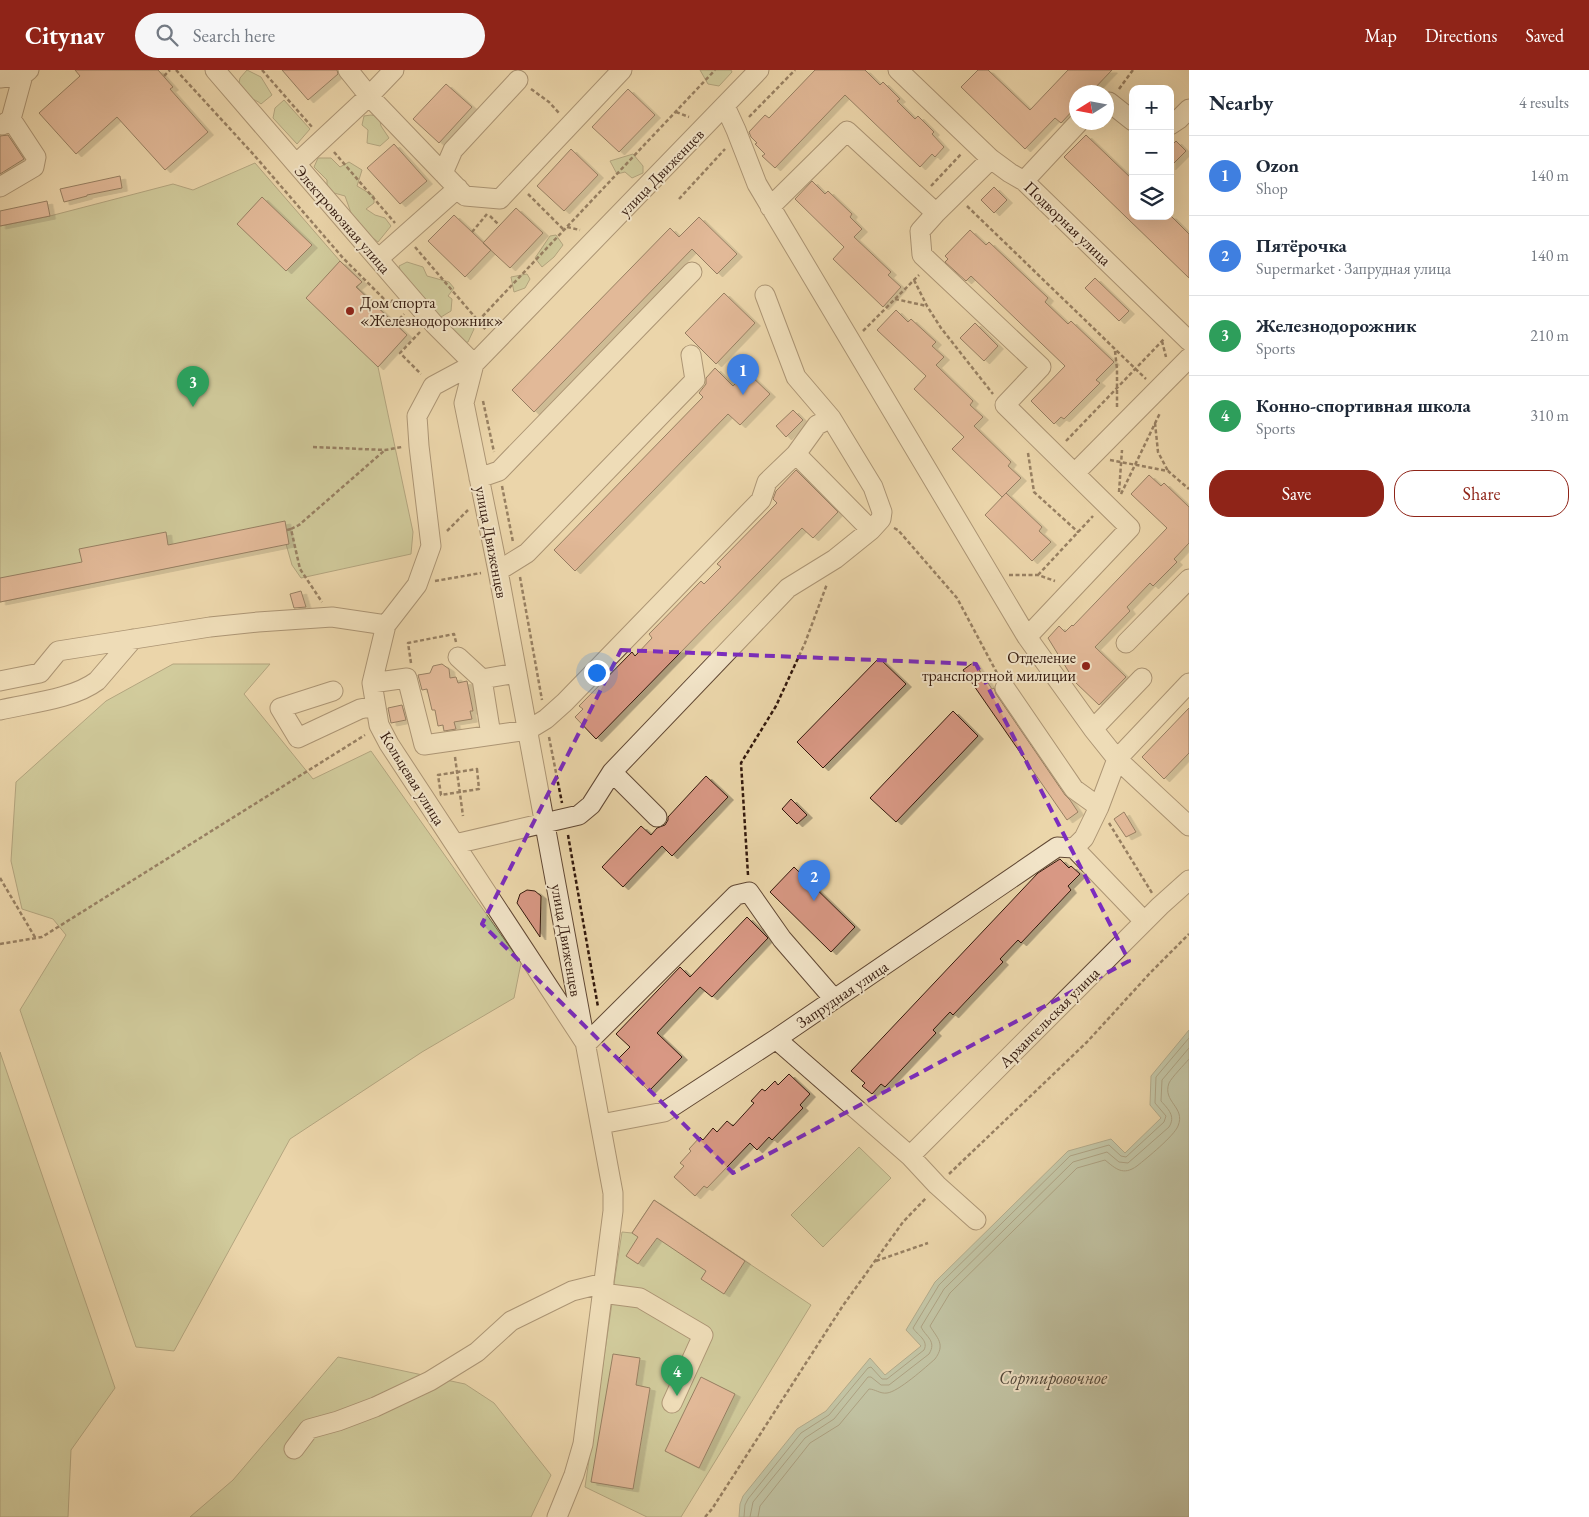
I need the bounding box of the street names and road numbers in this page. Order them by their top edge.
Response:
street label: улица Движенцев [614,124,709,221]
street label: Электровозная улица [290,161,396,279]
street label: Подворная улица [1020,176,1116,271]
street label: улица Движенцев [470,484,513,600]
street label: Кольцевая улица [375,727,450,830]
street label: улица Движенцев [546,882,587,998]
street label: Запрудная улица [792,956,893,1033]
street label: Архангельская улица [994,962,1105,1073]

